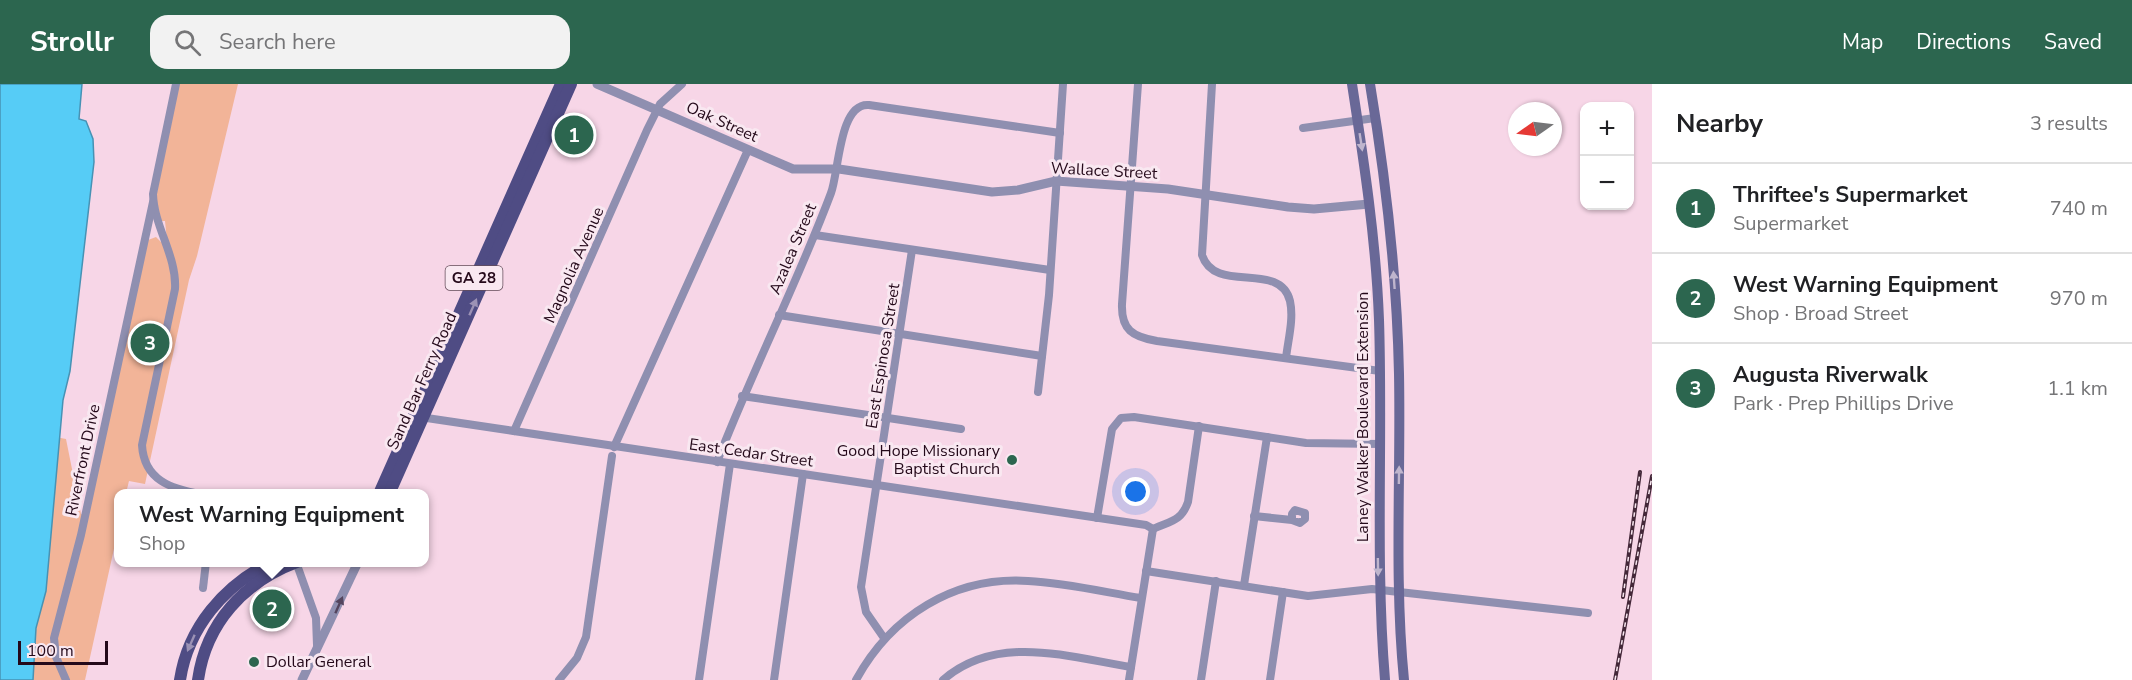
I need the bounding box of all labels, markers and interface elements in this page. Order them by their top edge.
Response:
search box [150,15,570,69]
text: Strollr [30,23,114,61]
icon: search [171,26,204,59]
text: Search here [219,27,336,57]
text: Map [1842,28,1883,56]
text: Directions [1916,28,2011,56]
text: Saved [2044,28,2102,56]
street label: Oak Street [683,96,762,148]
north arrow [1508,102,1562,156]
map controls [1580,102,1634,210]
button: + [1580,102,1634,156]
text: Nearby [1676,106,1763,141]
text: 3 results [2030,110,2108,137]
pin: 1 [554,112,594,158]
one-way arrow [1356,132,1365,151]
button: − [1580,156,1634,210]
street label: Wallace Street [1050,157,1158,185]
text: Thriftee's Supermarket [1733,180,1968,210]
text: 1 [1690,195,1702,222]
text: 740 m [2050,195,2108,222]
street label: Azalea Street [764,200,822,298]
street label: Magnolia Avenue [539,203,609,327]
text: Supermarket [1733,210,1848,237]
road number: GA 28 [446,266,502,290]
one-way arrow [1390,270,1399,289]
text: West Warning Equipment [1733,270,1998,300]
street label: East Espinosa Street [861,281,905,430]
text: 2 [1690,285,1702,312]
text: 970 m [2050,285,2108,312]
street label: Laney Walker Boulevard Extension [1352,292,1374,542]
one-way arrow [468,297,478,315]
text: Shop · Broad Street [1733,300,1908,327]
street label: Sand Bar Ferry Road [382,309,462,453]
pin: 3 [130,320,170,366]
text: Augusta Riverwalk [1733,360,1928,390]
text: 3 [1690,375,1702,402]
text: 1.1 km [2047,375,2108,402]
text: Park · Prep Phillips Drive [1733,390,1954,417]
street label: Riverfront Drive [60,402,106,518]
street label: East Cedar Street [688,433,815,473]
place label: Good Hope Missionary Baptist Church [837,440,1001,480]
marker: Good Hope Missionary Baptist Church [1005,453,1019,467]
one-way arrow [1394,465,1404,484]
your location [1121,477,1150,506]
popup [114,489,429,567]
text: West Warning Equipment [139,500,404,530]
text: Shop [139,530,186,557]
one-way arrow [1374,557,1383,576]
pin: 2 [252,586,292,632]
one-way arrow [334,596,343,613]
one-way arrow [187,634,196,651]
scale bar [18,638,108,666]
text: 100 m [27,640,74,662]
place label: Dollar General [266,651,371,673]
marker: Dollar General [247,655,261,669]

